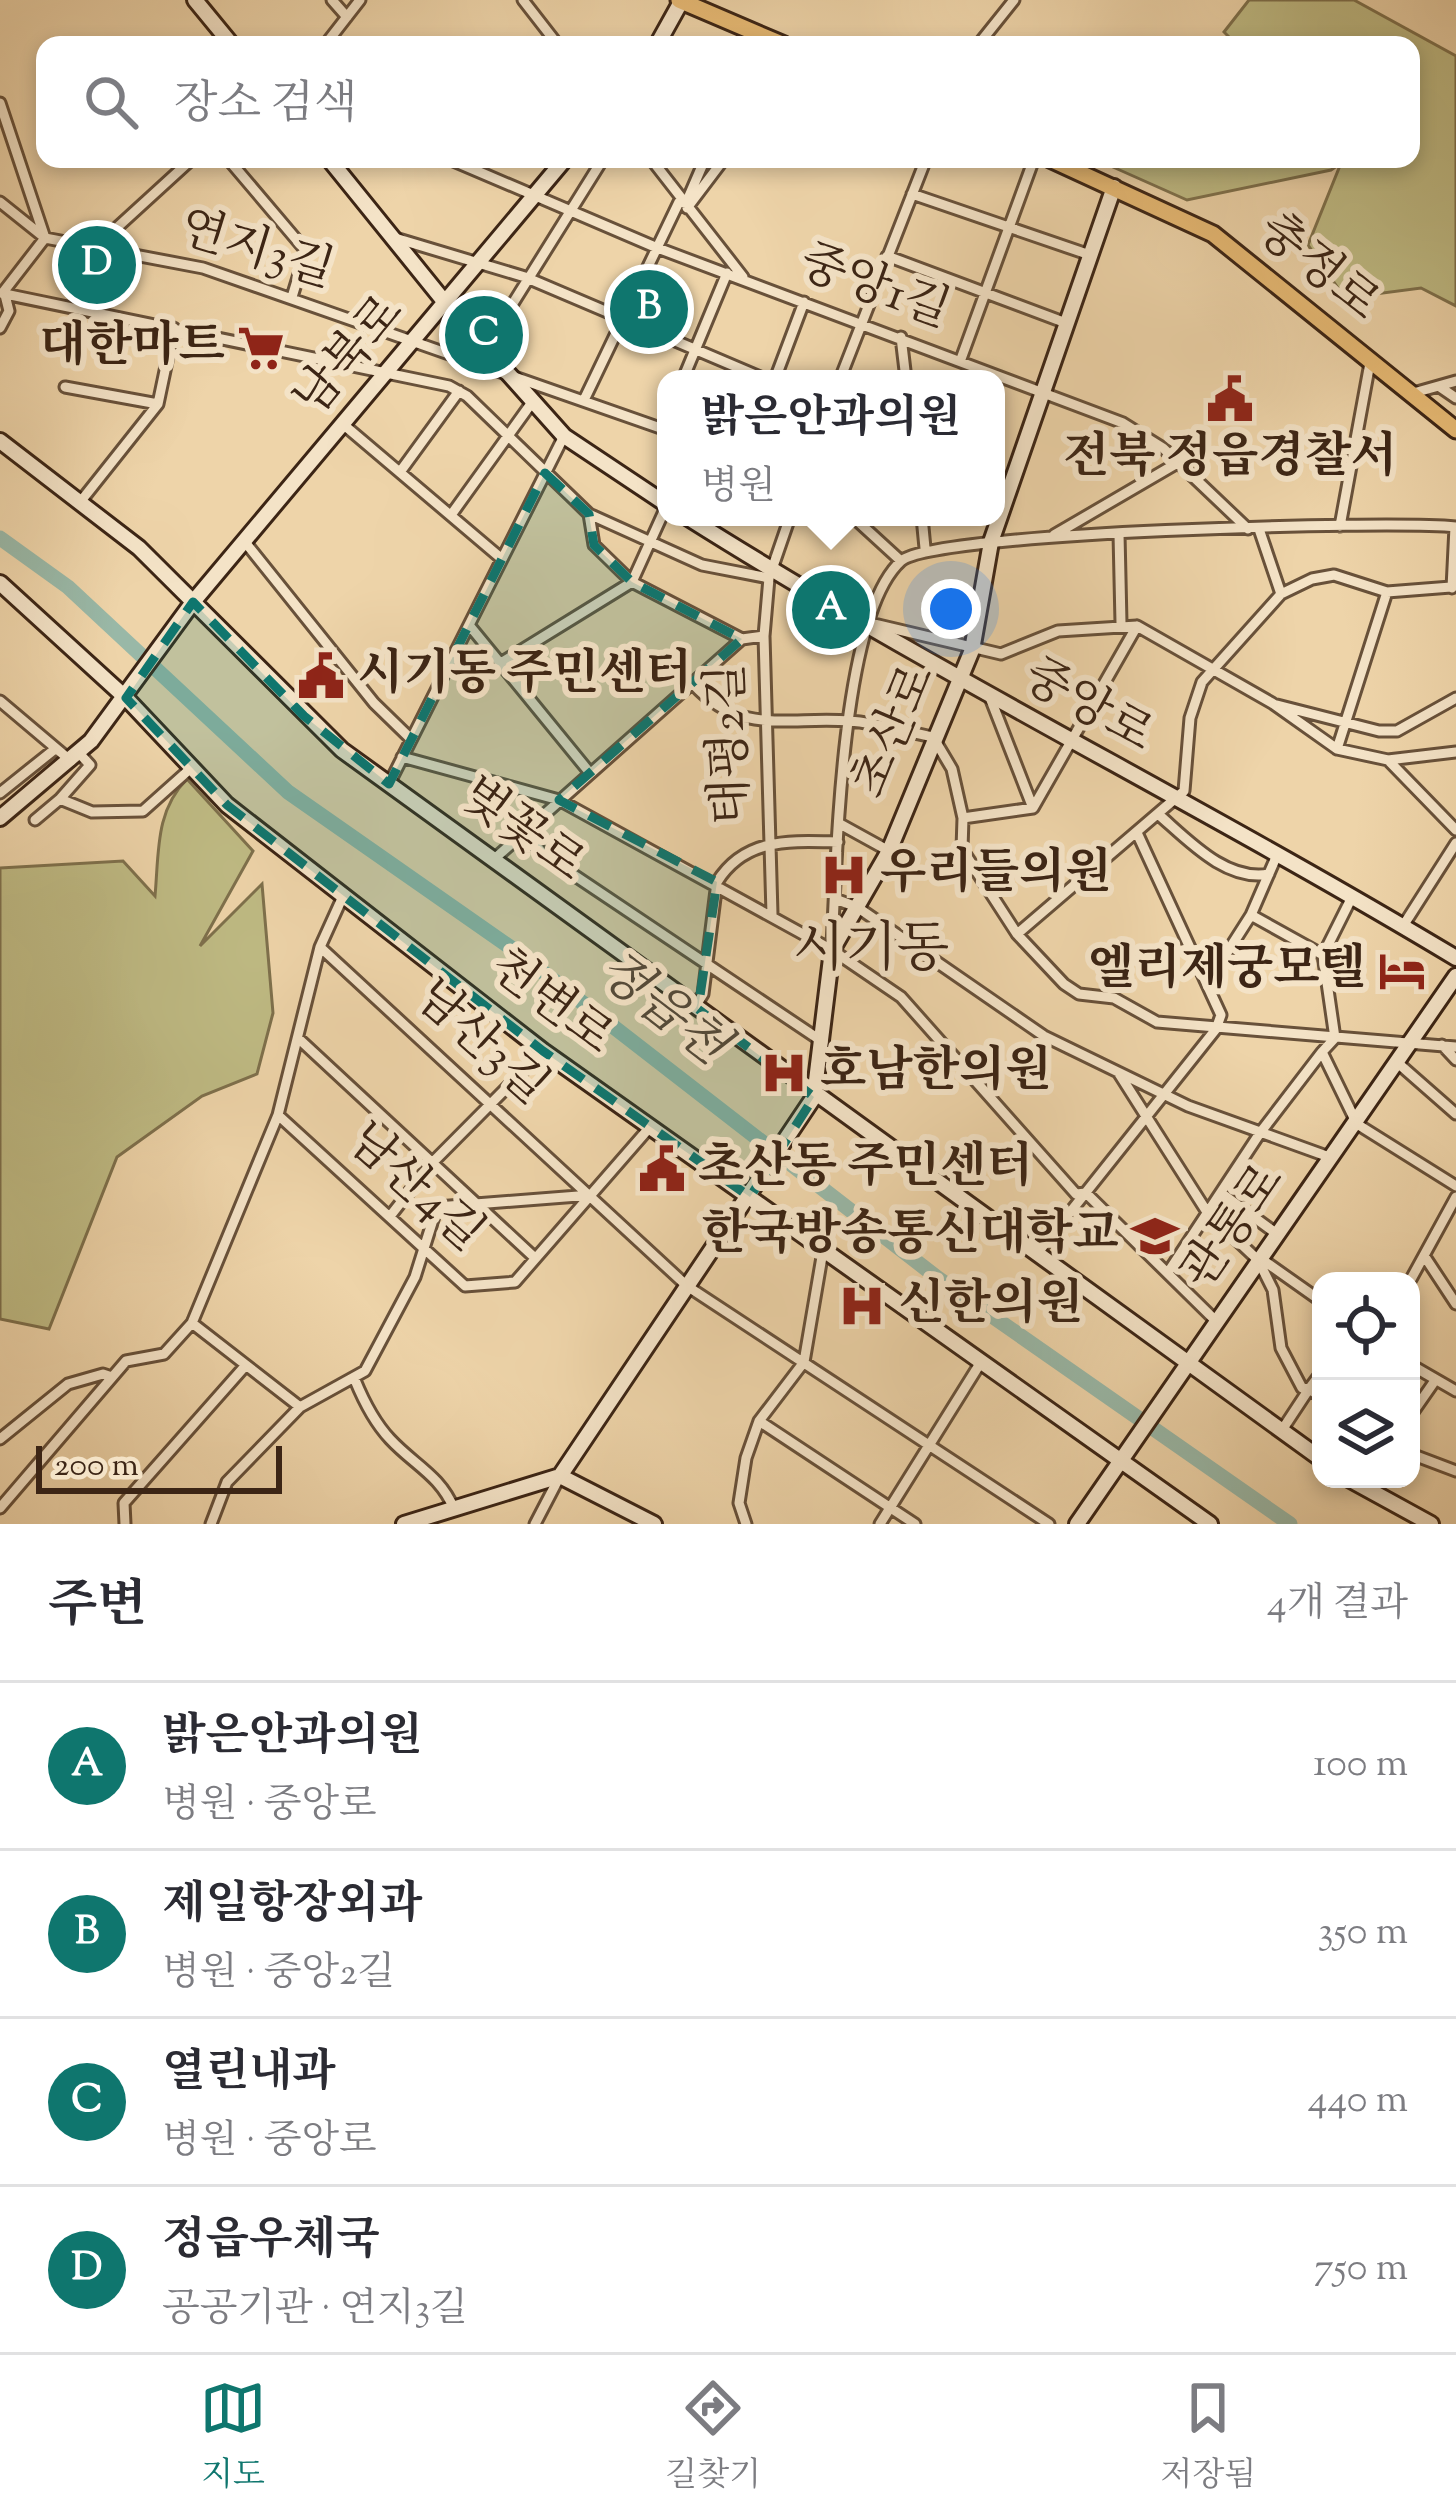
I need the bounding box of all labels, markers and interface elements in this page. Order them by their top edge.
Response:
search box [36,36,1420,168]
icon: search [78,69,144,135]
text: 장소 검색 [174,74,357,139]
street label: 연지3길 [170,196,342,308]
street label: 충정로 [1241,198,1393,340]
pin: D [58,220,136,310]
street label: 중앙1길 [789,230,959,348]
pin: B [610,264,688,354]
street label: 남북로 [280,282,422,432]
pin: C [445,290,523,380]
place label: 대한마트 [40,314,225,383]
supermarket icon: 대한마트 [236,323,286,373]
popup [657,370,1005,526]
public building icon: 전북 정읍경찰서 [1205,374,1255,424]
text: 밝은안과의원 [701,388,961,453]
place label: 전북 정읍경찰서 [1063,425,1397,494]
text: 병원 [701,461,776,517]
pin: A [792,565,870,655]
your location [921,579,981,639]
place label: 시기동 주민센터 [357,642,692,711]
street label: 중앙로 [1009,644,1165,772]
public building icon: 시기동 주민센터 [296,651,346,701]
street label: 초산로 [837,654,955,810]
street label: 태평2길 [695,662,769,826]
street label: 벚꽃로 [444,763,598,901]
place label: 우리들의원 [880,841,1112,910]
hospital icon: 우리들의원 [819,850,869,900]
district label: 시기동 [793,913,949,991]
street label: 천변로 [474,935,626,1073]
water label: 정읍천 [580,936,745,1087]
place label: 엘리제궁모텔 [1088,937,1366,1006]
hotel icon: 엘리제궁모텔 [1377,946,1427,996]
street label: 남산3길 [398,965,562,1123]
place label: 호남한의원 [820,1039,1052,1108]
hospital icon: 호남한의원 [759,1048,809,1098]
street label: 남산4길 [330,1109,498,1269]
place label: 초산동 주민센터 [698,1135,1033,1204]
public building icon: 초산동 주민센터 [637,1144,687,1194]
street label: 관통로 [1167,1151,1303,1305]
place label: 한국방송통신대학교 [702,1202,1119,1271]
school or university icon: 한국방송통신대학교 [1130,1211,1180,1261]
place label: 신한의원 [898,1272,1083,1341]
map controls [1312,1272,1420,1488]
button: locate [1312,1272,1420,1380]
hospital icon: 신한의원 [837,1281,887,1331]
button: layers [1312,1380,1420,1488]
scale bar [36,1440,282,1493]
text: 200 m [54,1443,139,1491]
text: 주변 [48,1571,147,1644]
text: 4개 결과 [1267,1578,1408,1634]
text: 밝은안과의원 [162,1706,423,1771]
text: A [71,1738,103,1794]
text: 100 m [1313,1738,1408,1794]
text: 병원 · 중앙로 [162,1779,377,1835]
text: 제일항장외과 [162,1874,423,1939]
text: B [75,1906,99,1962]
text: 350 m [1318,1906,1408,1962]
text: 병원 · 중앙2길 [162,1947,395,2003]
text: 열린내과 [162,2042,336,2107]
text: C [71,2074,103,2130]
text: 440 m [1308,2074,1408,2130]
text: 병원 · 중앙로 [162,2115,377,2171]
text: 정읍우체국 [162,2210,379,2275]
text: D [72,2242,102,2298]
text: 750 m [1314,2242,1408,2298]
text: 공공기관 · 연지3길 [162,2283,468,2339]
tab: 지도 [200,2375,266,2501]
tab: 길찾기 [665,2375,761,2501]
tab: 저장됨 [1161,2375,1256,2501]

